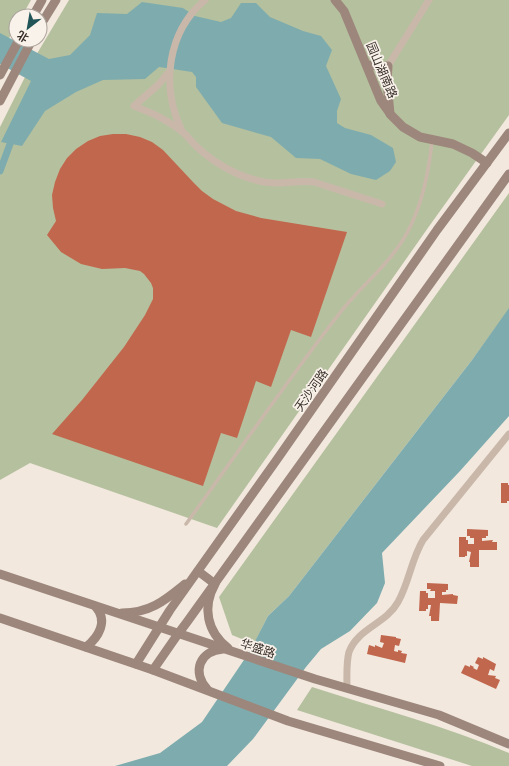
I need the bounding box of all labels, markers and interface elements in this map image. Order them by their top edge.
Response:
north arrow [8,8,48,48]
text: 北 [15,28,31,45]
street label: 园山湖南路 [363,39,401,101]
street label: 天沙河路 [291,366,331,414]
street label: 华盛路 [239,635,277,661]

